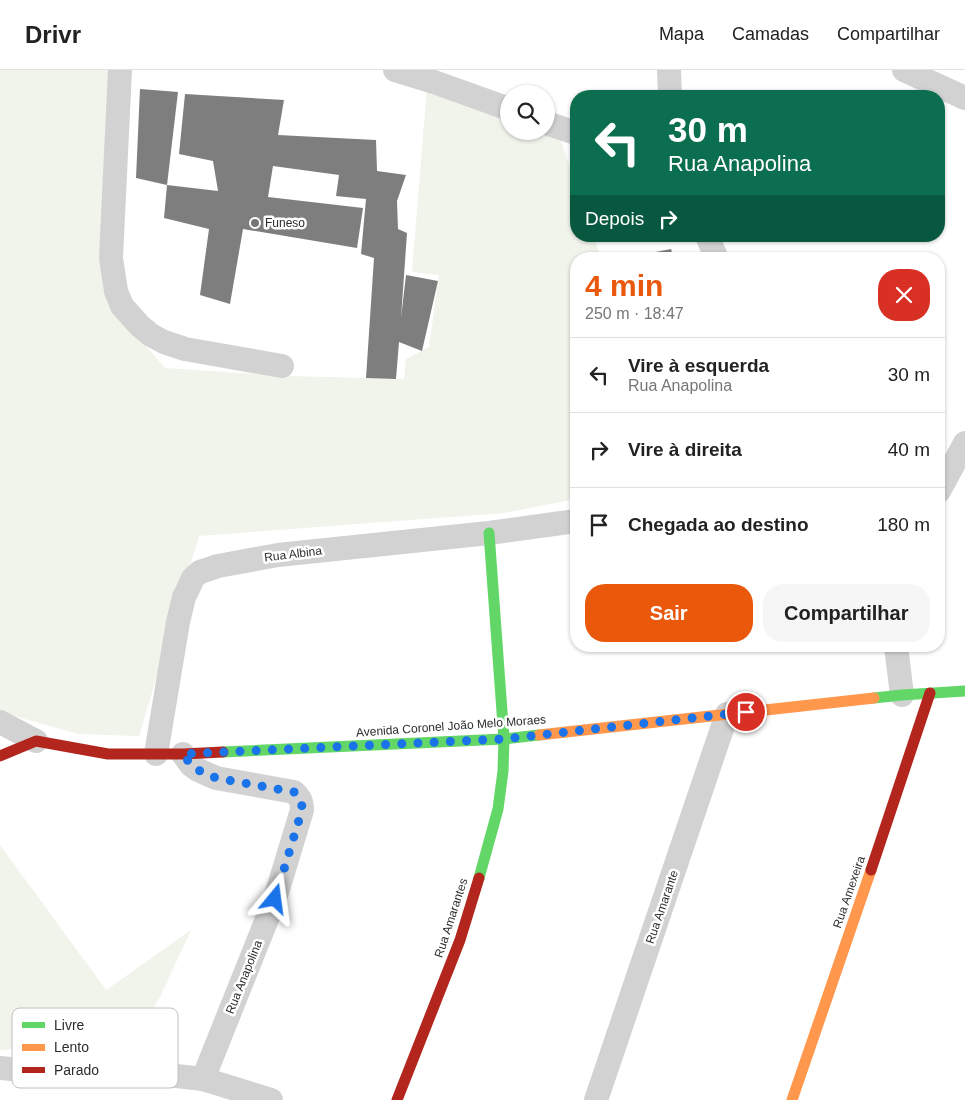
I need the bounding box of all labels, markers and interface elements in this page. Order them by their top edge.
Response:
text: Drivr [25,21,81,48]
text: Mapa [659,24,704,44]
text: Camadas [732,24,809,44]
text: Compartilhar [837,24,940,44]
map controls [500,85,555,140]
button: search [500,85,555,140]
icon: left [585,110,650,175]
text: 30 m [668,110,748,149]
text: Rua Anapolina [668,151,811,176]
icon: right [654,205,682,233]
text: Depois [585,208,644,229]
place label: Funeso [265,216,305,230]
marker: Funeso [249,217,261,229]
text: 4 min [585,269,663,302]
button: close [878,269,930,321]
text: 250 m · 18:47 [585,305,684,322]
text: Vire à esquerda [628,355,769,376]
icon: left [585,361,613,389]
text: 30 m [888,364,930,385]
text: Rua Anapolina [628,377,732,394]
icon: right [585,436,613,464]
text: Vire à direita [628,439,742,460]
text: 40 m [888,439,930,460]
icon: arrive [585,511,613,539]
text: Chegada ao destino [628,514,809,535]
text: 180 m [877,514,930,535]
street label: Rua Albina [263,543,323,564]
button: Sair [585,584,753,642]
button: Compartilhar [763,584,930,642]
pin [725,691,767,733]
icon: arrive [732,698,760,726]
street label: Avenida Coronel João Melo Moraes [355,712,547,740]
street label: Rua Amexeira [830,854,868,930]
street label: Rua Amarante [643,868,681,946]
position arrow [248,872,300,924]
street label: Rua Amarantes [432,877,470,959]
street label: Rua Anapolina [223,938,265,1016]
legend [12,1008,178,1088]
text: Livre [54,1017,85,1033]
text: Lento [54,1039,89,1055]
text: Parado [54,1062,99,1078]

